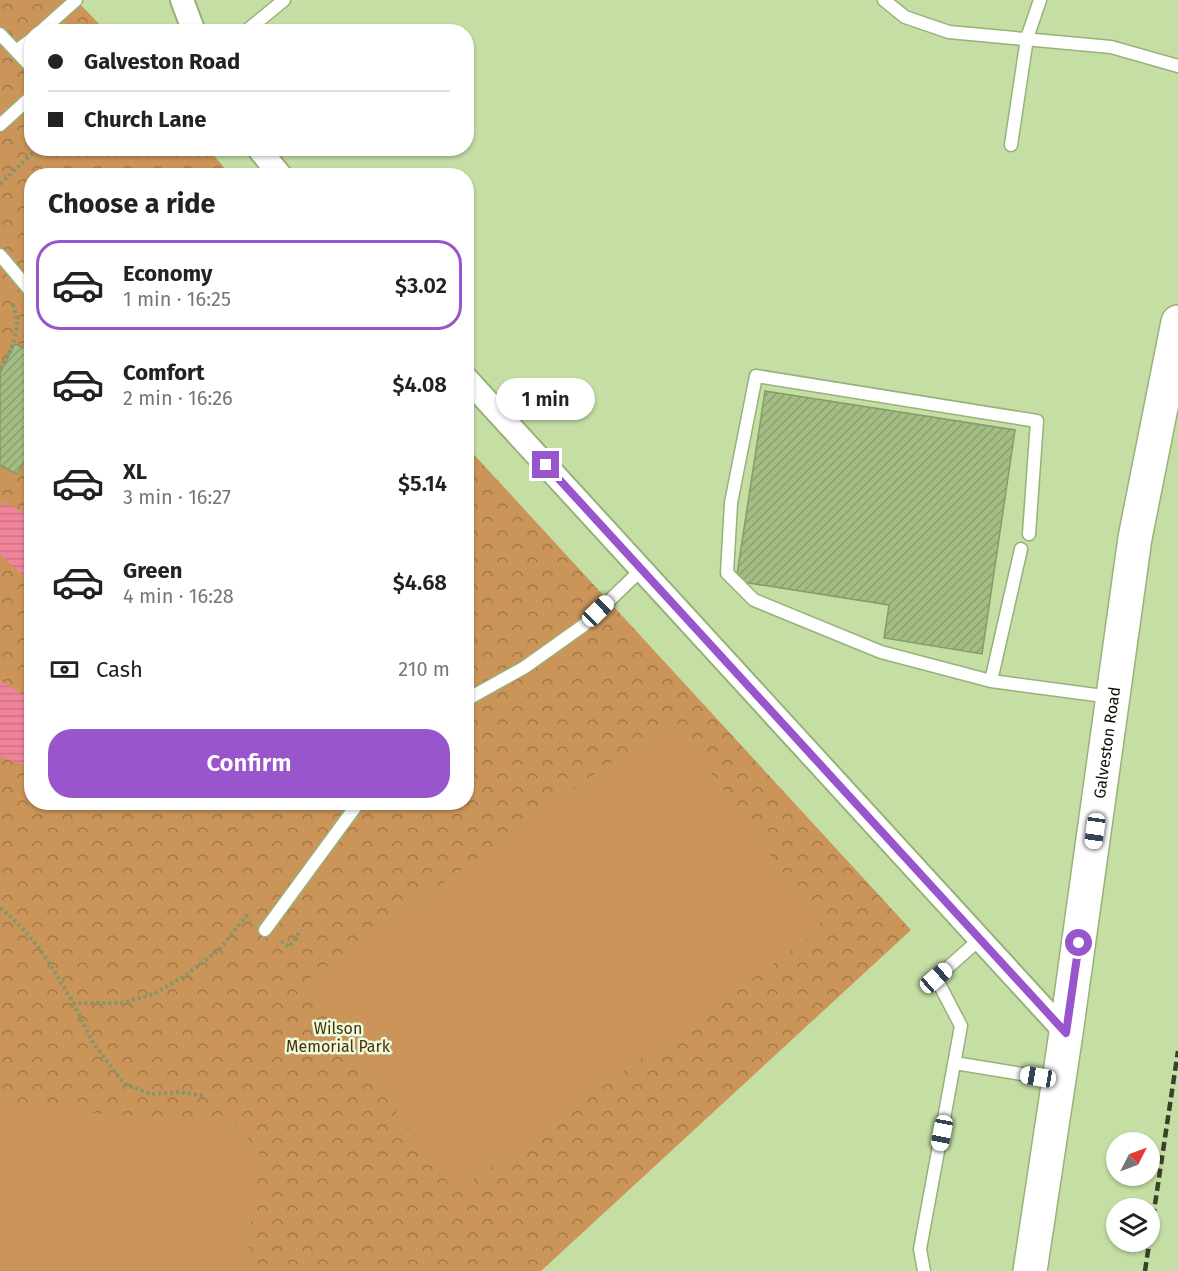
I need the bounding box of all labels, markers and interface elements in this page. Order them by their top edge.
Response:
text: Galveston Road [84,48,240,75]
text: Church Lane [84,106,206,133]
text: Choose a ride [48,188,215,220]
icon: car [51,258,105,312]
text: Economy [123,260,212,287]
text: $3.02 [395,272,447,299]
text: 1 min · 16:25 [123,287,231,311]
icon: car [51,357,105,411]
text: Comfort [123,359,204,386]
text: $4.08 [392,371,447,398]
callout: 1 min [496,378,596,420]
text: 2 min · 16:26 [123,386,233,410]
text: 1 min [521,387,570,411]
route end [532,451,559,478]
icon: car [51,456,105,510]
text: XL [123,458,147,485]
text: $5.14 [398,470,447,497]
text: 3 min · 16:27 [123,485,231,509]
icon: car [51,555,105,609]
text: Green [123,557,182,584]
text: $4.68 [393,569,447,596]
text: 4 min · 16:28 [123,584,234,608]
car [579,592,617,630]
icon: cash [48,653,81,686]
text: Cash [96,656,143,683]
text: 210 m [398,657,450,681]
street label: Galveston Road [1089,685,1124,800]
button: Confirm [48,729,450,798]
car [1084,812,1106,850]
route start [1065,929,1092,956]
car [917,959,955,997]
park label: Wilson Memorial Park [286,1019,391,1056]
car [1019,1065,1057,1089]
car [930,1114,954,1152]
north arrow [1106,1132,1160,1186]
map controls [1106,1132,1160,1252]
button: layers [1106,1198,1160,1252]

